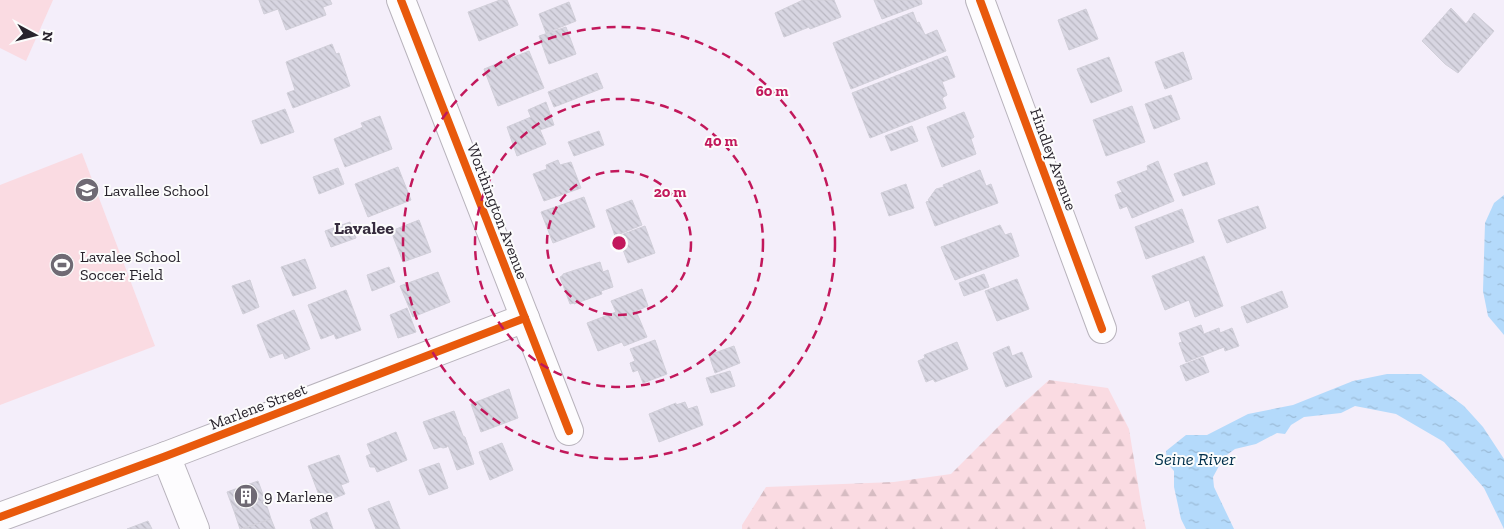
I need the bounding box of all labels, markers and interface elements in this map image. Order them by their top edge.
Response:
north arrow [10,10,60,60]
text: N [38,30,56,43]
text: 60 m [756,82,788,100]
street label: Hindley Avenue [1026,105,1081,213]
text: 40 m [704,132,738,150]
street label: Worthington Avenue [463,141,532,282]
school or university icon: Lavallee School [74,177,100,203]
place label: Lavallee School [104,181,209,200]
text: 20 m [654,183,686,201]
district label: Lavalee [334,217,394,239]
centre of rings [610,234,628,252]
place label: Lavalee School Soccer Field [80,247,180,284]
sports icon: Lavalee School Soccer Field [49,252,75,278]
street label: Marlene Street [207,379,310,434]
water label: Seine River [1155,448,1236,470]
building icon: 9 Marlene [233,483,259,509]
place label: 9 Marlene [264,487,333,506]

